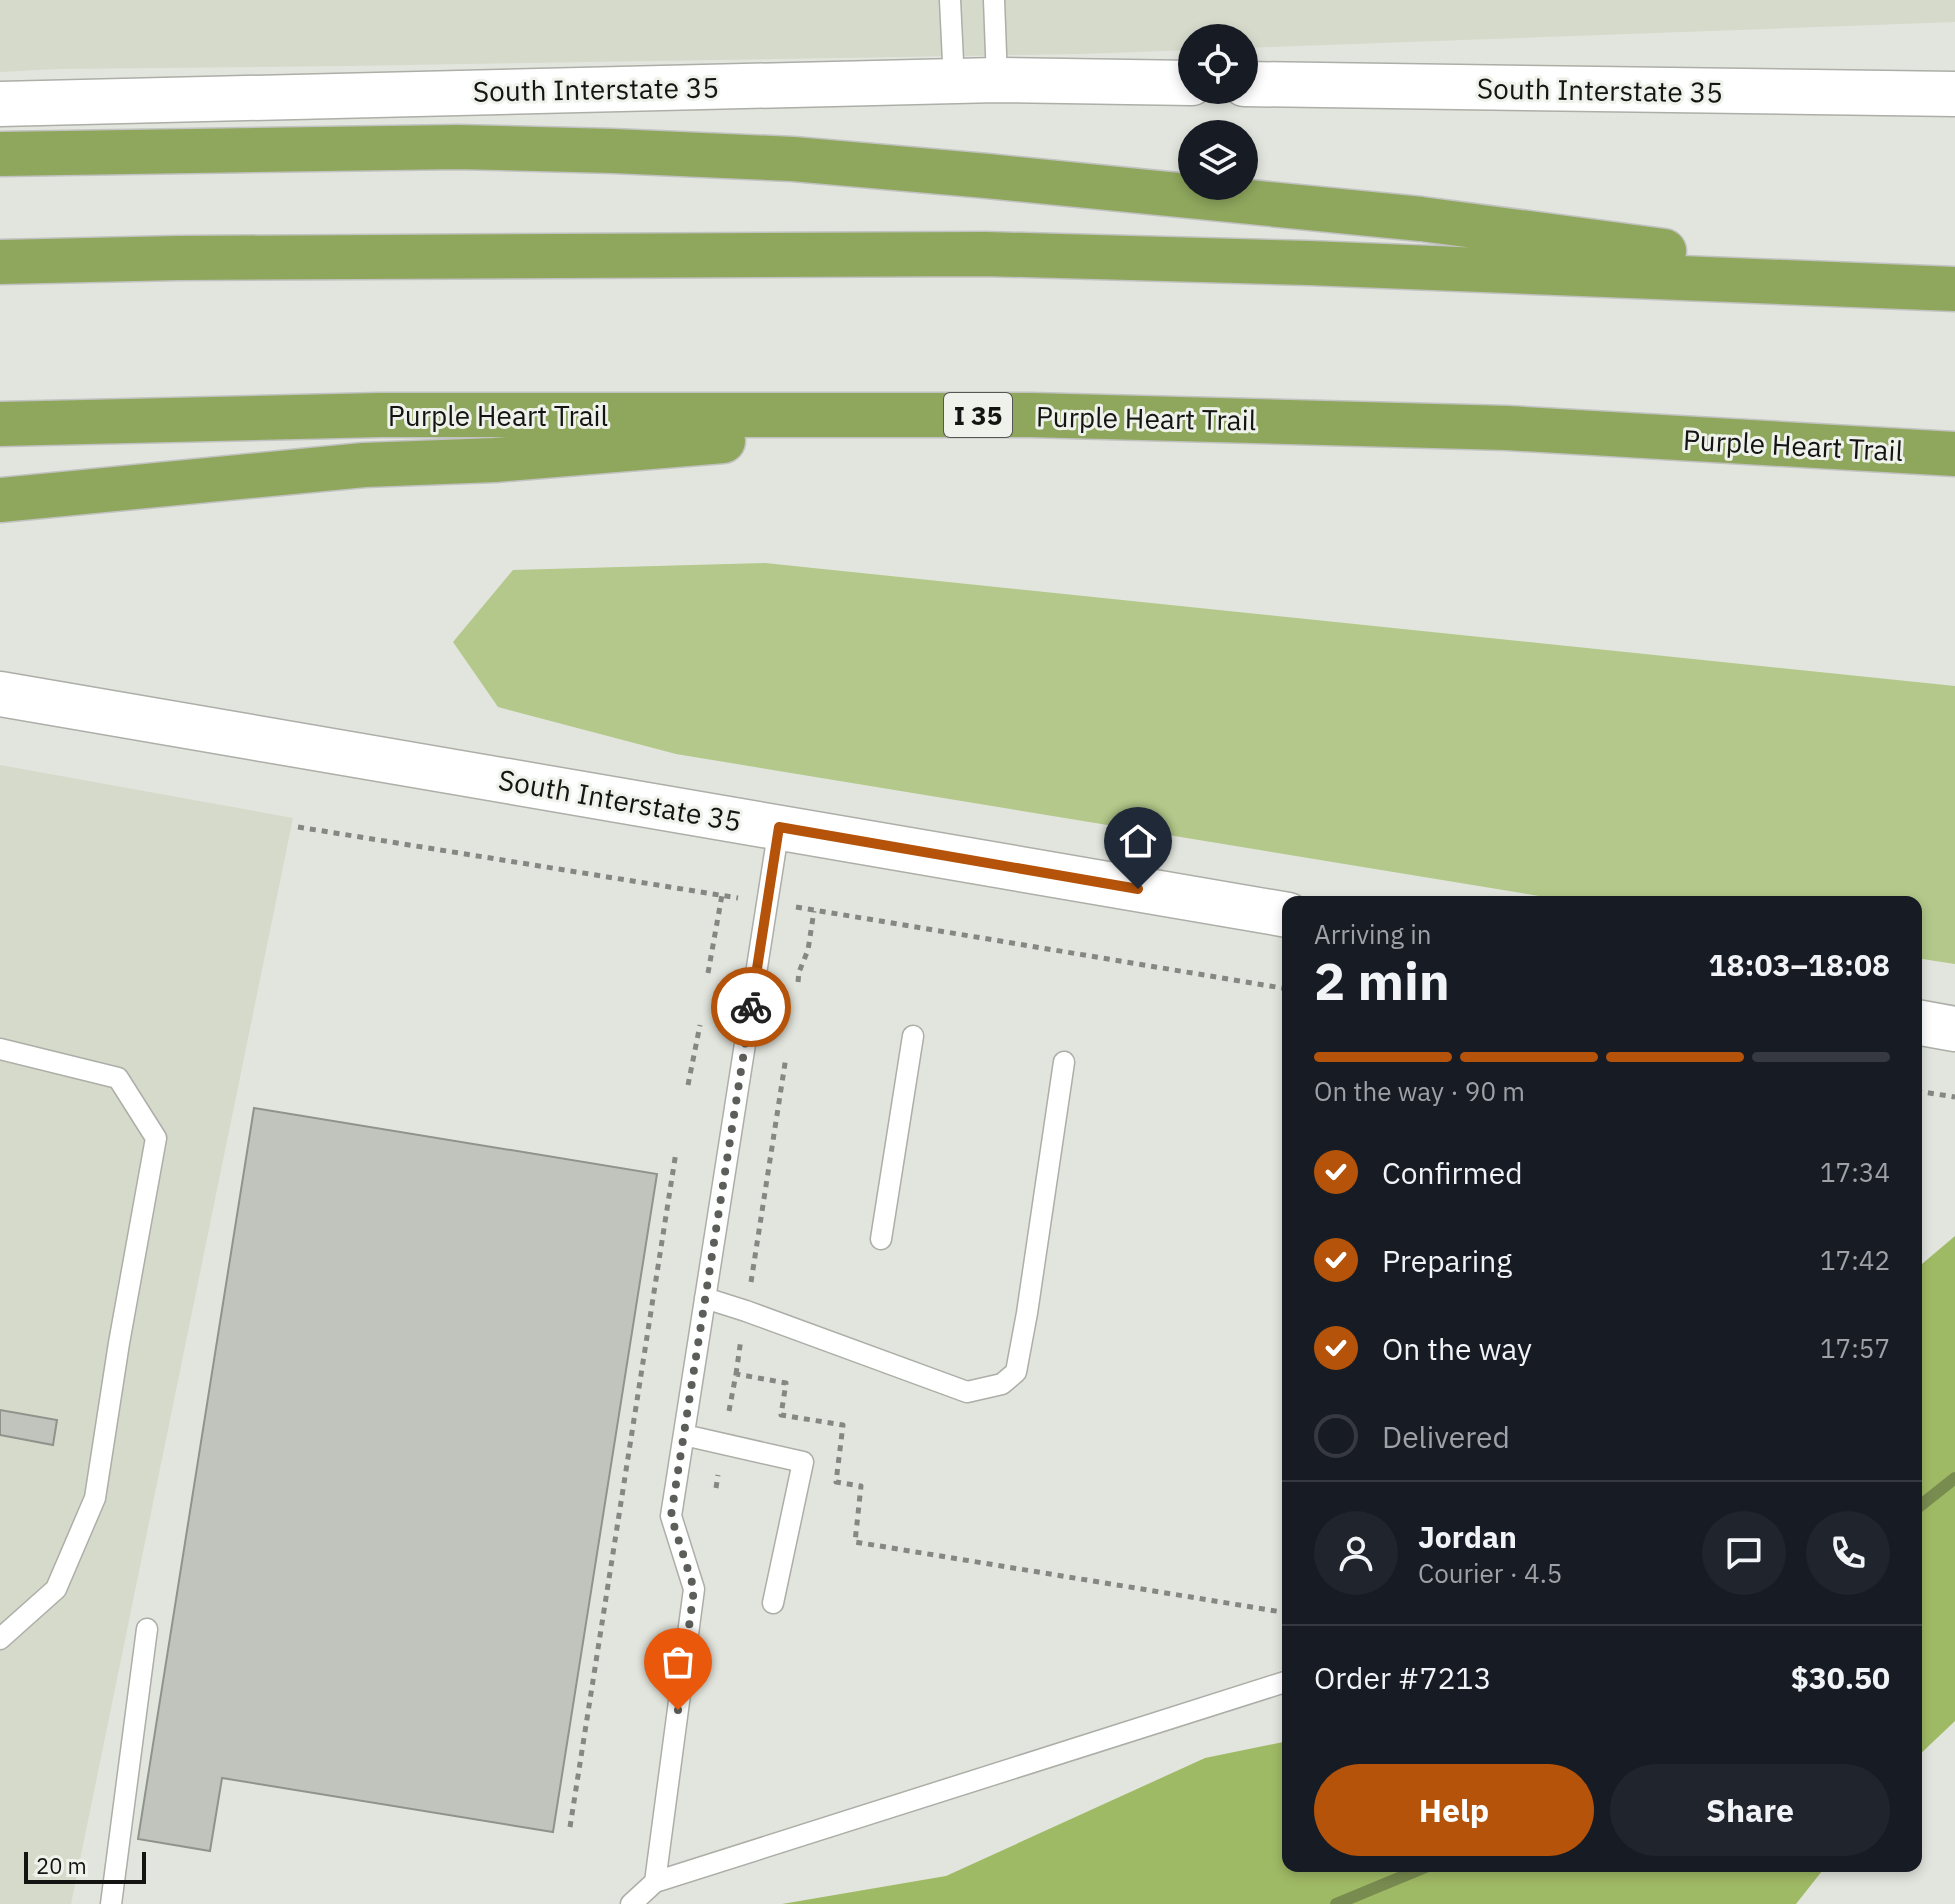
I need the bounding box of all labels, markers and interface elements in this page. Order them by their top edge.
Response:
map controls [1178,24,1258,200]
button: locate [1178,24,1258,104]
street label: South Interstate 35 [473,68,719,110]
street label: South Interstate 35 [1477,69,1723,111]
button: layers [1178,120,1258,200]
road number: I 35 [944,393,1012,437]
street label: Purple Heart Trail [388,397,608,434]
street label: Purple Heart Trail [1035,398,1257,438]
street label: Purple Heart Trail [1682,421,1904,469]
street label: South Interstate 35 [496,760,744,840]
pin [1104,807,1172,889]
icon: home [1116,819,1160,863]
text: Arriving in [1314,917,1431,951]
text: 18:03–18:08 [1709,945,1890,984]
text: 2 min [1314,947,1450,1014]
courier [711,967,791,1047]
icon: bike [729,985,773,1029]
text: On the way · 90 m [1314,1074,1525,1108]
icon: check [1314,1150,1358,1194]
text: Confirmed [1382,1153,1523,1192]
text: 17:34 [1820,1155,1890,1189]
icon: check [1314,1238,1358,1282]
text: Preparing [1382,1241,1512,1280]
text: 17:42 [1820,1243,1890,1277]
icon: check [1314,1326,1358,1370]
text: On the way [1382,1329,1532,1368]
text: 17:57 [1820,1331,1890,1365]
text: Delivered [1382,1417,1510,1456]
button: person [1314,1511,1398,1595]
button: chat [1702,1511,1786,1595]
button: phone [1806,1511,1890,1595]
text: Jordan [1418,1517,1517,1556]
text: Courier · 4.5 [1418,1556,1562,1590]
pin [644,1628,712,1710]
icon: bag [656,1640,700,1684]
text: Order #7213 [1314,1658,1491,1697]
text: $30.50 [1791,1658,1890,1697]
button: Help [1314,1764,1594,1856]
button: Share [1610,1764,1890,1856]
scale bar [24,1848,146,1884]
text: 20 m [36,1851,87,1880]

